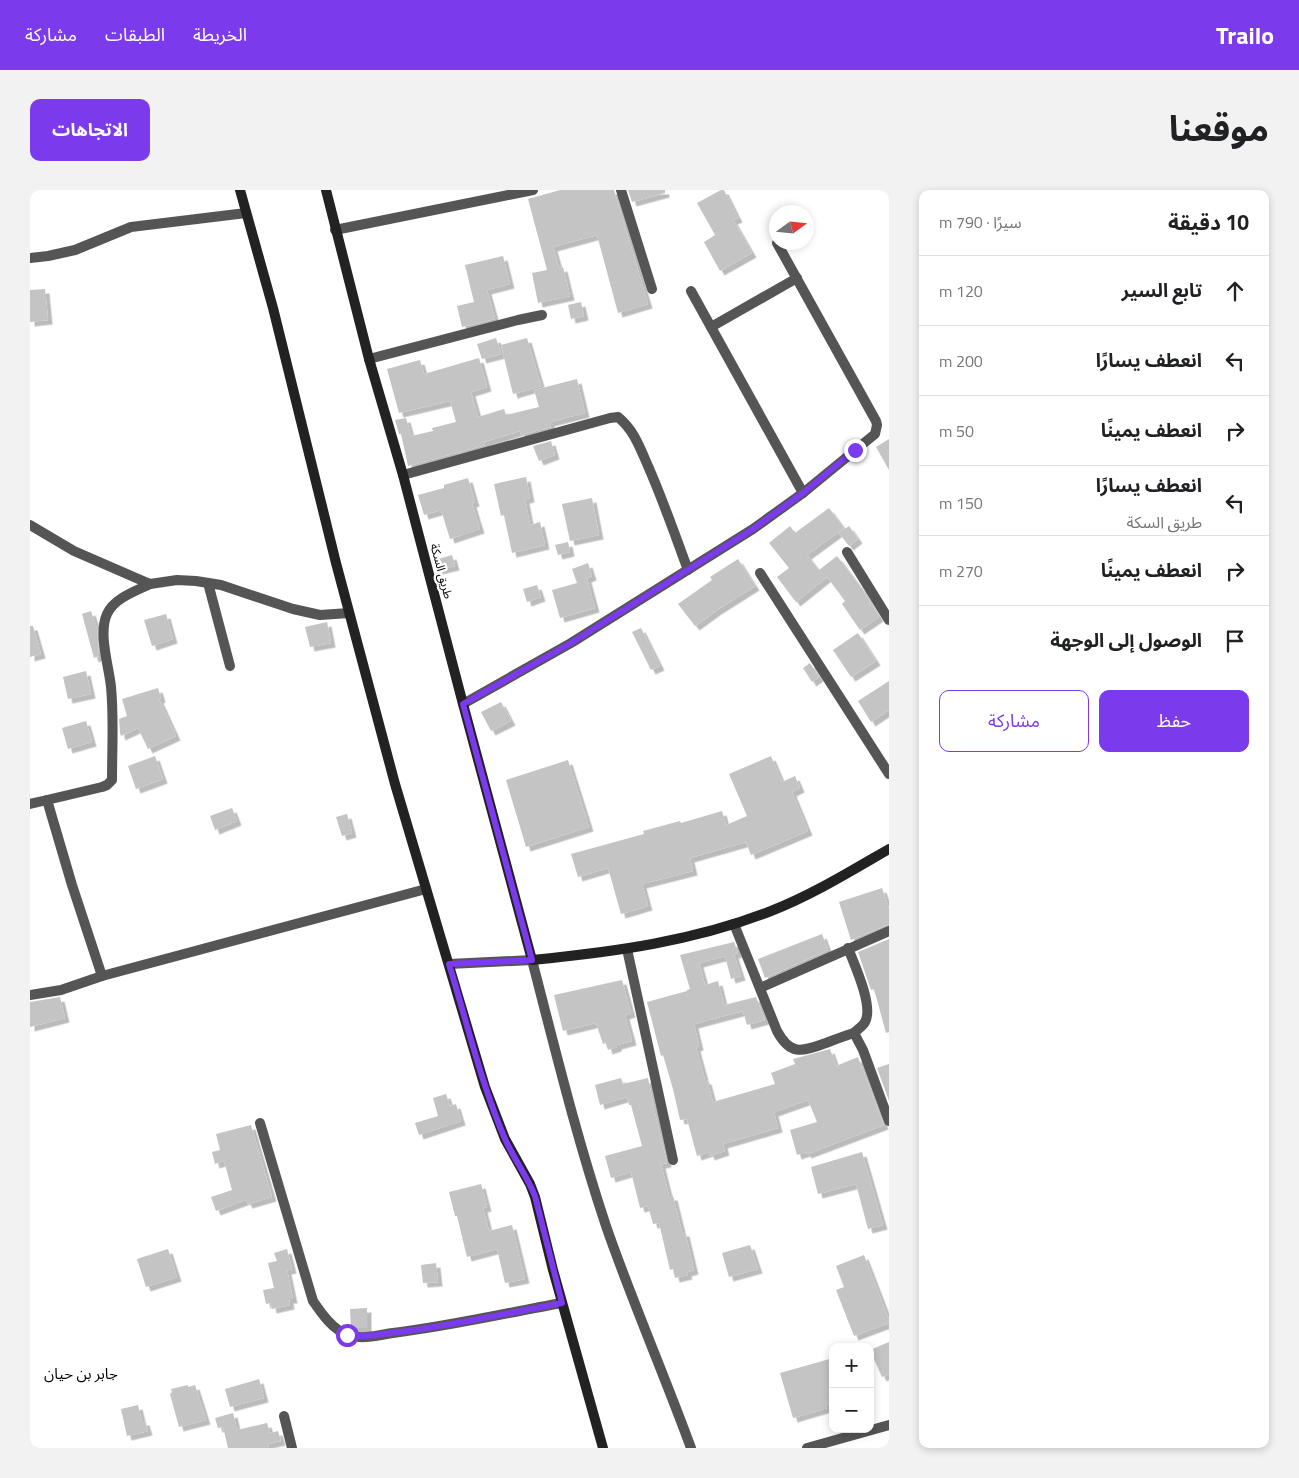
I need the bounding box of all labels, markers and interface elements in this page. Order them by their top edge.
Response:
text: Trailo [1216,17,1274,53]
text: مشاركة [25,21,77,48]
text: الطبقات [105,21,165,48]
text: الخريطة [193,21,247,48]
button: الاتجاهات [30,99,150,161]
text: موقعنا [1169,101,1269,155]
north arrow [769,205,814,250]
text: 10 دقيقة [1168,206,1249,238]
text: سيرًا · 790 m [939,210,1022,234]
text: تابع السير [1122,275,1202,304]
icon: ahead [1221,277,1249,305]
text: 120 m [939,279,983,303]
text: انعطف يسارًا [1096,345,1202,374]
icon: left [1221,347,1249,375]
text: 200 m [939,349,983,373]
text: انعطف يمينًا [1101,415,1202,444]
icon: right [1221,417,1249,445]
text: 50 m [939,419,974,443]
route end [844,439,867,462]
text: انعطف يسارًا [1096,470,1202,499]
icon: left [1221,489,1249,517]
text: 150 m [939,491,983,515]
text: طريق السكة [1127,510,1202,534]
street label: طريق السكة [426,541,458,601]
text: انعطف يمينًا [1101,555,1202,584]
icon: right [1221,557,1249,585]
text: 270 m [939,559,983,583]
text: الوصول إلى الوجهة [1050,625,1202,654]
icon: arrive [1221,627,1249,655]
button: مشاركة [939,690,1089,752]
button: حفظ [1099,690,1249,752]
route start [336,1324,359,1347]
map controls [829,1343,874,1433]
button: + [829,1343,874,1388]
district label: جابر بن حيان [44,1362,118,1385]
button: − [829,1388,874,1433]

